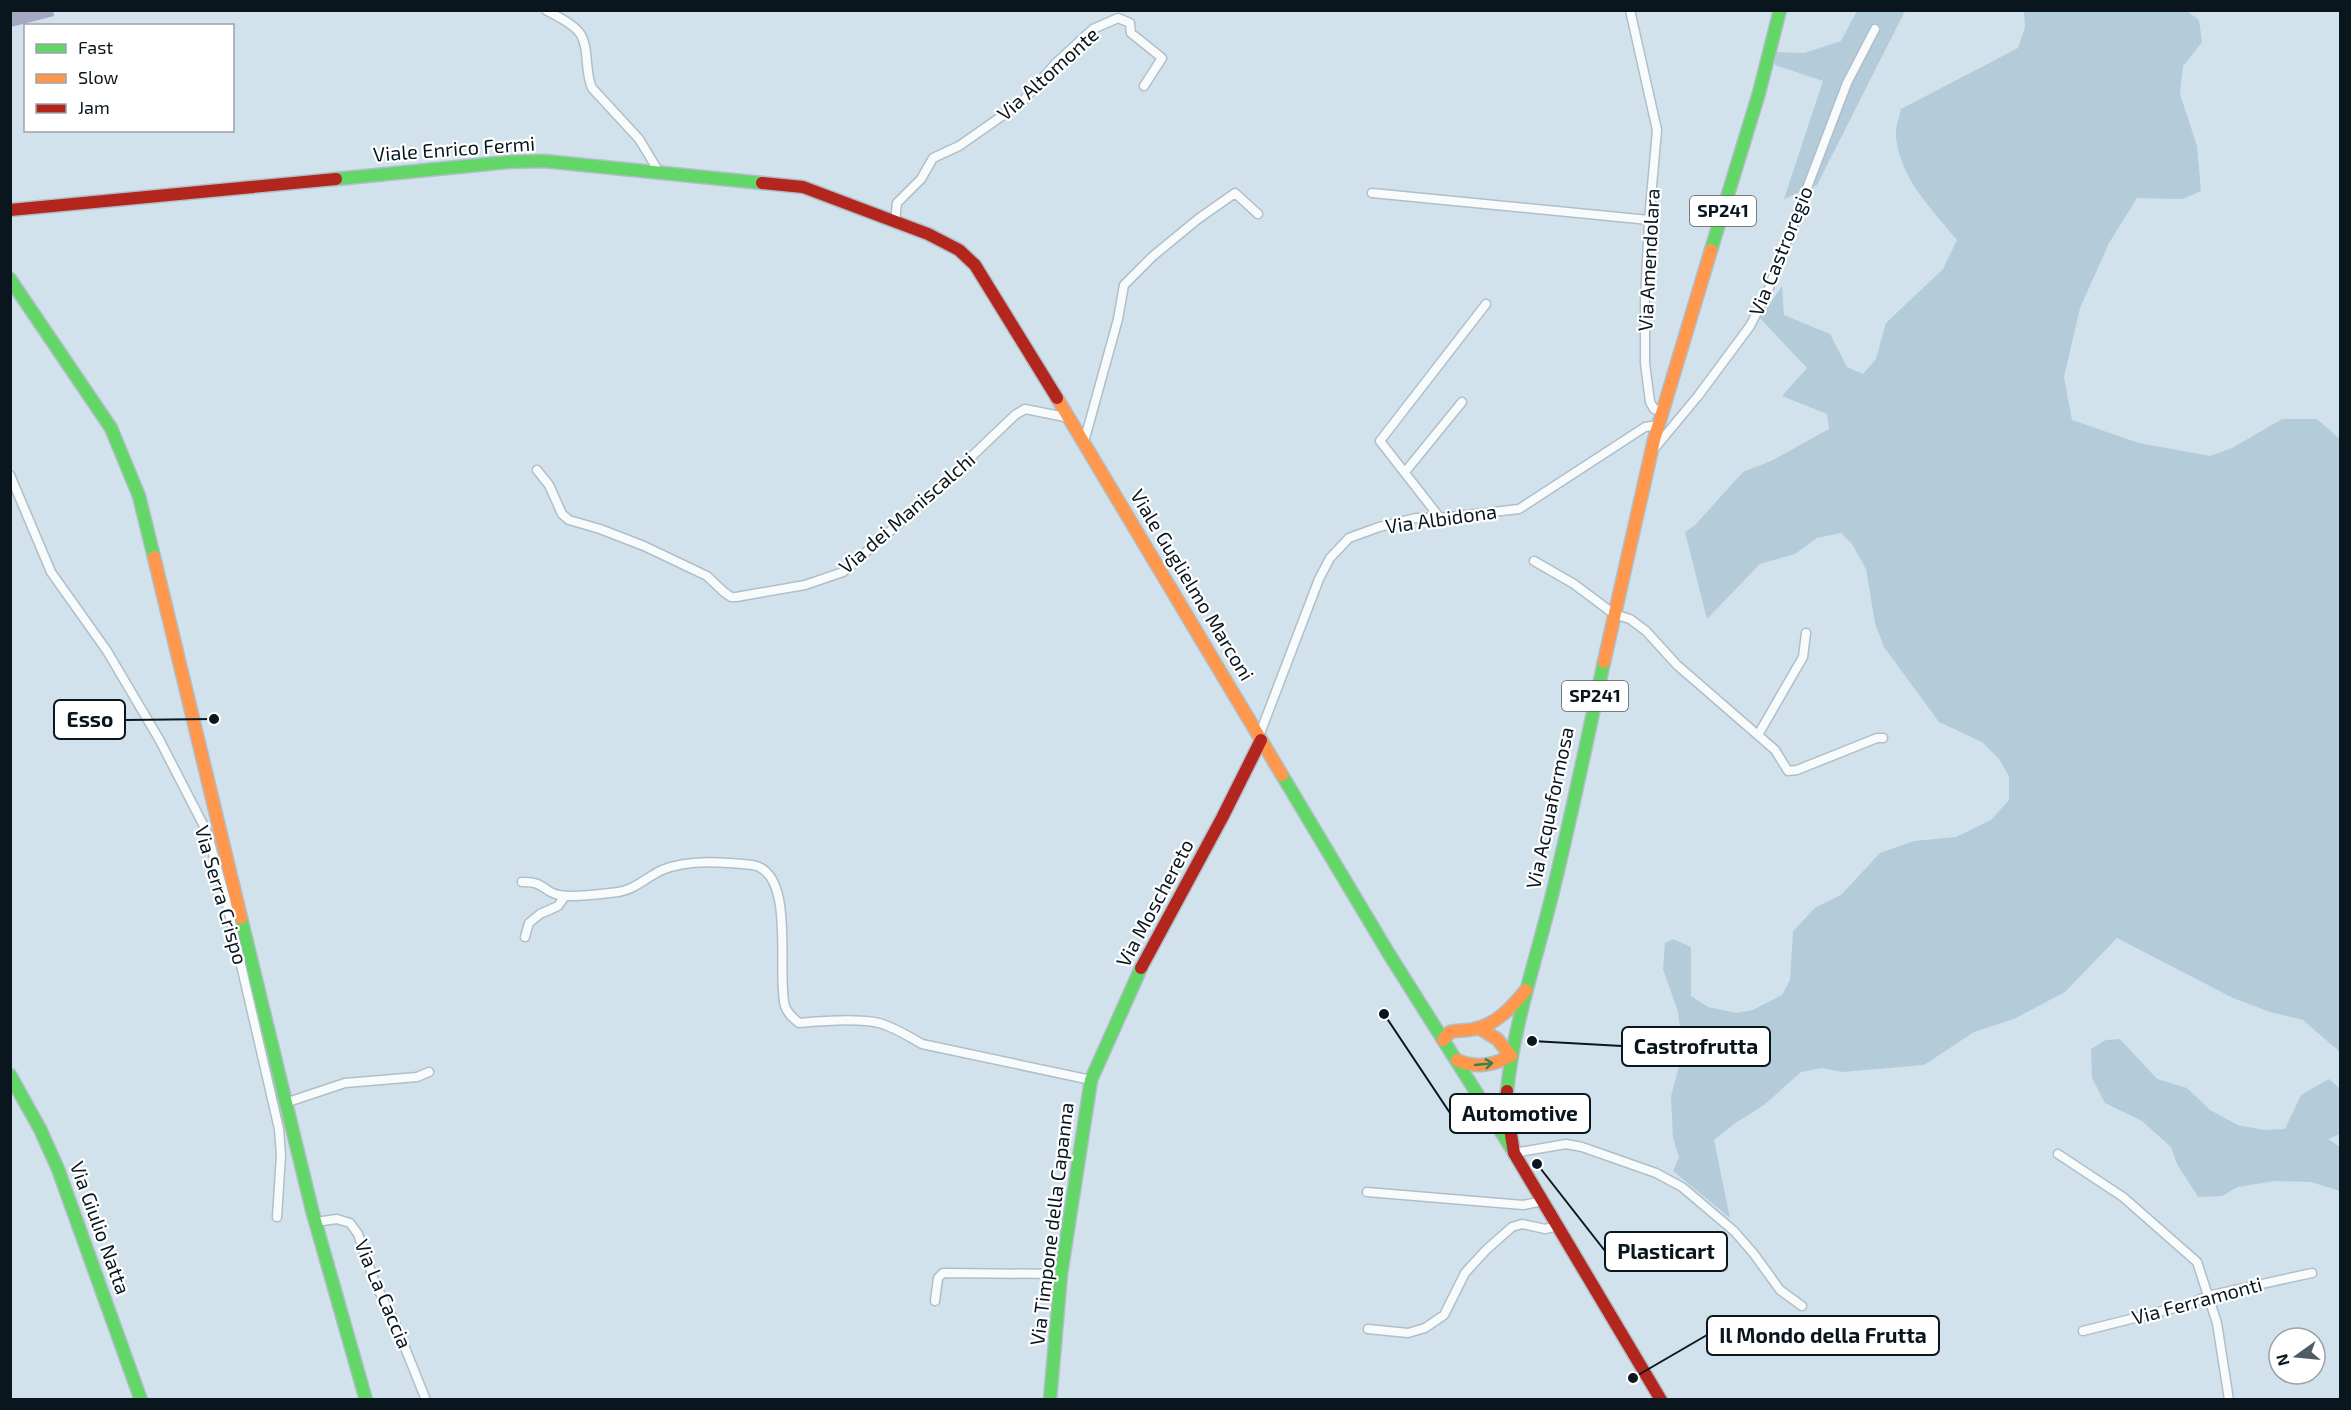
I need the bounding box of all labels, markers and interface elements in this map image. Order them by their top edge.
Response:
street label: Via Altomonte [992,21,1103,125]
legend [24,24,234,132]
text: Fast [78,36,113,58]
text: Slow [78,66,119,88]
text: Jam [78,96,110,118]
street label: Viale Enrico Fermi [372,130,536,166]
street label: Via Castroregio [1743,182,1817,319]
street label: Via Amendolara [1632,188,1664,332]
road number: SP241 [1690,196,1756,226]
street label: Via dei Maniscalchi [833,447,979,578]
street label: Viale Guglielmo Marconi [1126,484,1260,685]
street label: Via Albidona [1384,498,1498,538]
road number: SP241 [1562,681,1628,711]
callout: Esso [54,700,125,739]
text: Esso [67,706,113,731]
street label: Via Acquaformosa [1520,725,1578,891]
street label: Via Serra Crispo [191,822,253,967]
street label: Via Moschereto [1110,835,1198,971]
callout: Castrofrutta [1622,1027,1770,1066]
text: Castrofrutta [1634,1033,1758,1058]
one-way arrow [1474,1058,1493,1069]
callout: Automotive [1450,1094,1590,1133]
text: Automotive [1462,1100,1578,1125]
street label: Via Timpone della Capanna [1024,1101,1078,1347]
street label: Via Giulio Natta [66,1158,136,1297]
callout: Plasticart [1605,1232,1727,1271]
street label: Via La Caccia [350,1236,418,1352]
text: Plasticart [1617,1238,1715,1263]
street label: Via Ferramonti [2129,1271,2265,1329]
callout: Il Mondo della Frutta [1707,1316,1939,1355]
text: Il Mondo della Frutta [1719,1322,1927,1347]
north arrow [2267,1326,2327,1386]
text: N [2271,1352,2293,1368]

